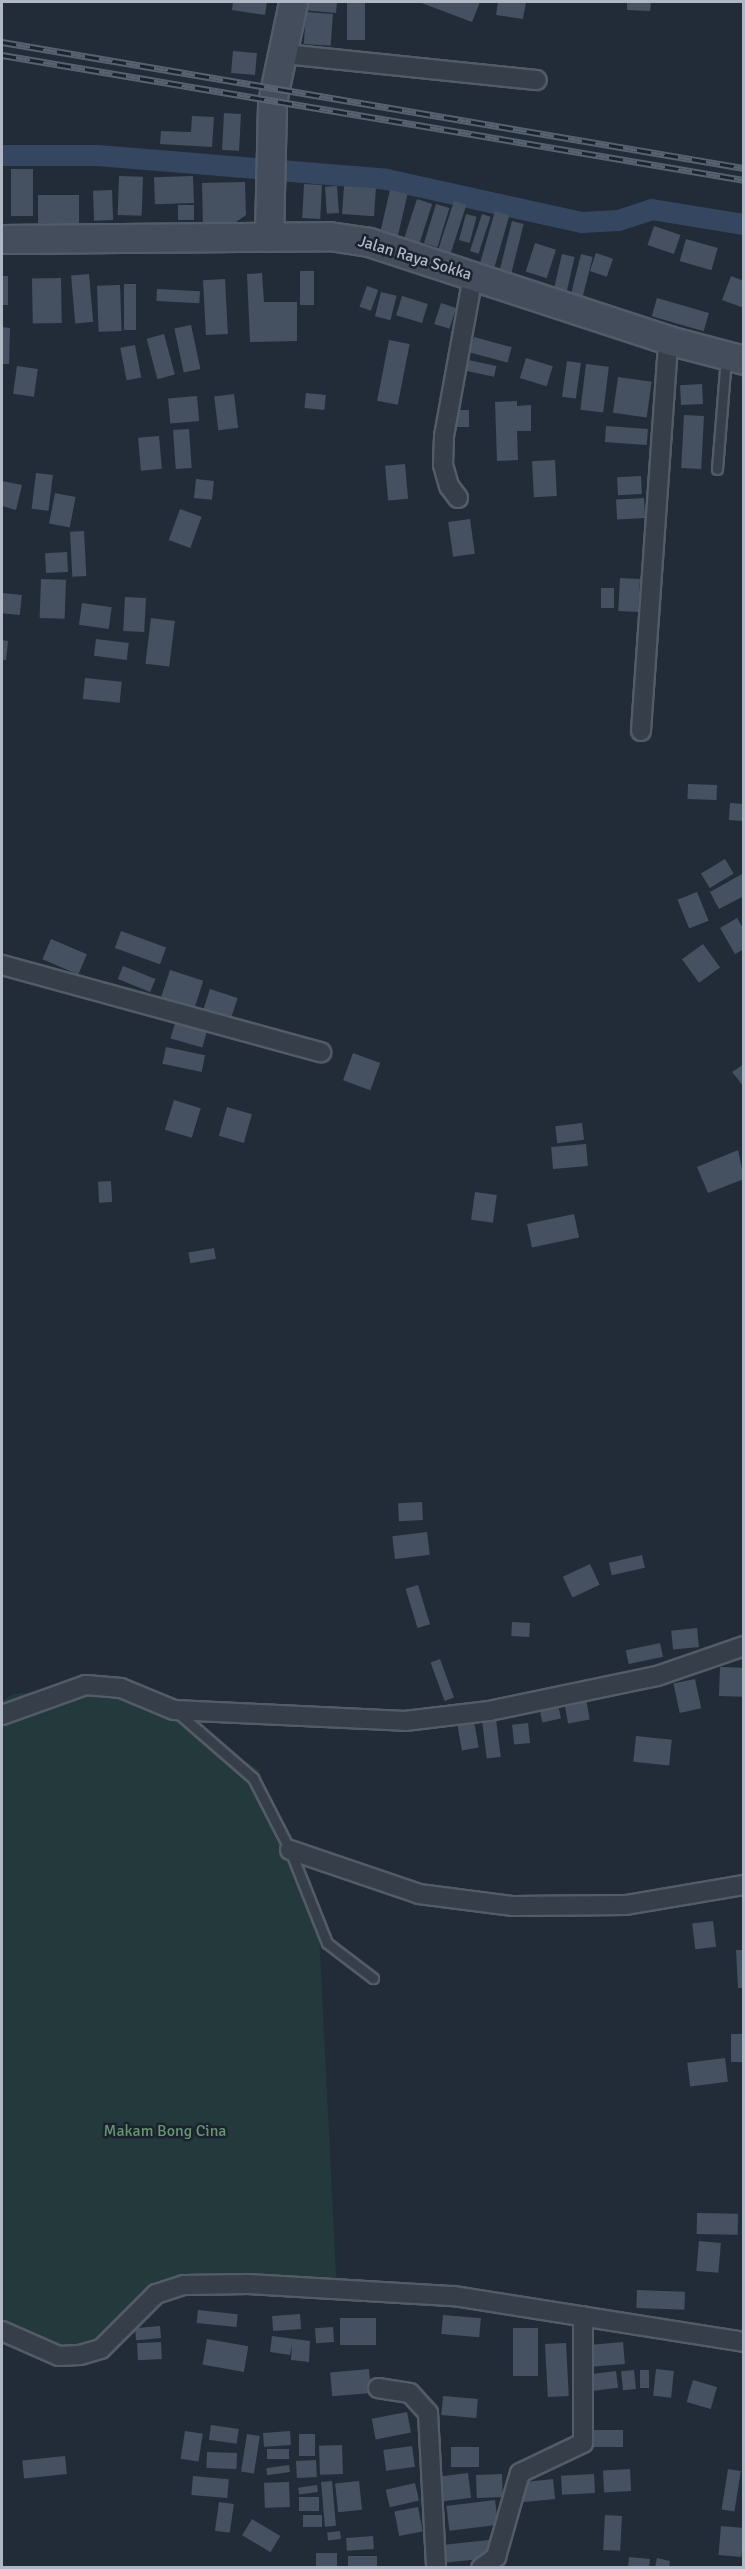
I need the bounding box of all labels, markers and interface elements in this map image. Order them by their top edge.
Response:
street label: Jalan Raya Sokka [356,232,474,284]
park label: Makam Bong Cina [104,2121,226,2141]

